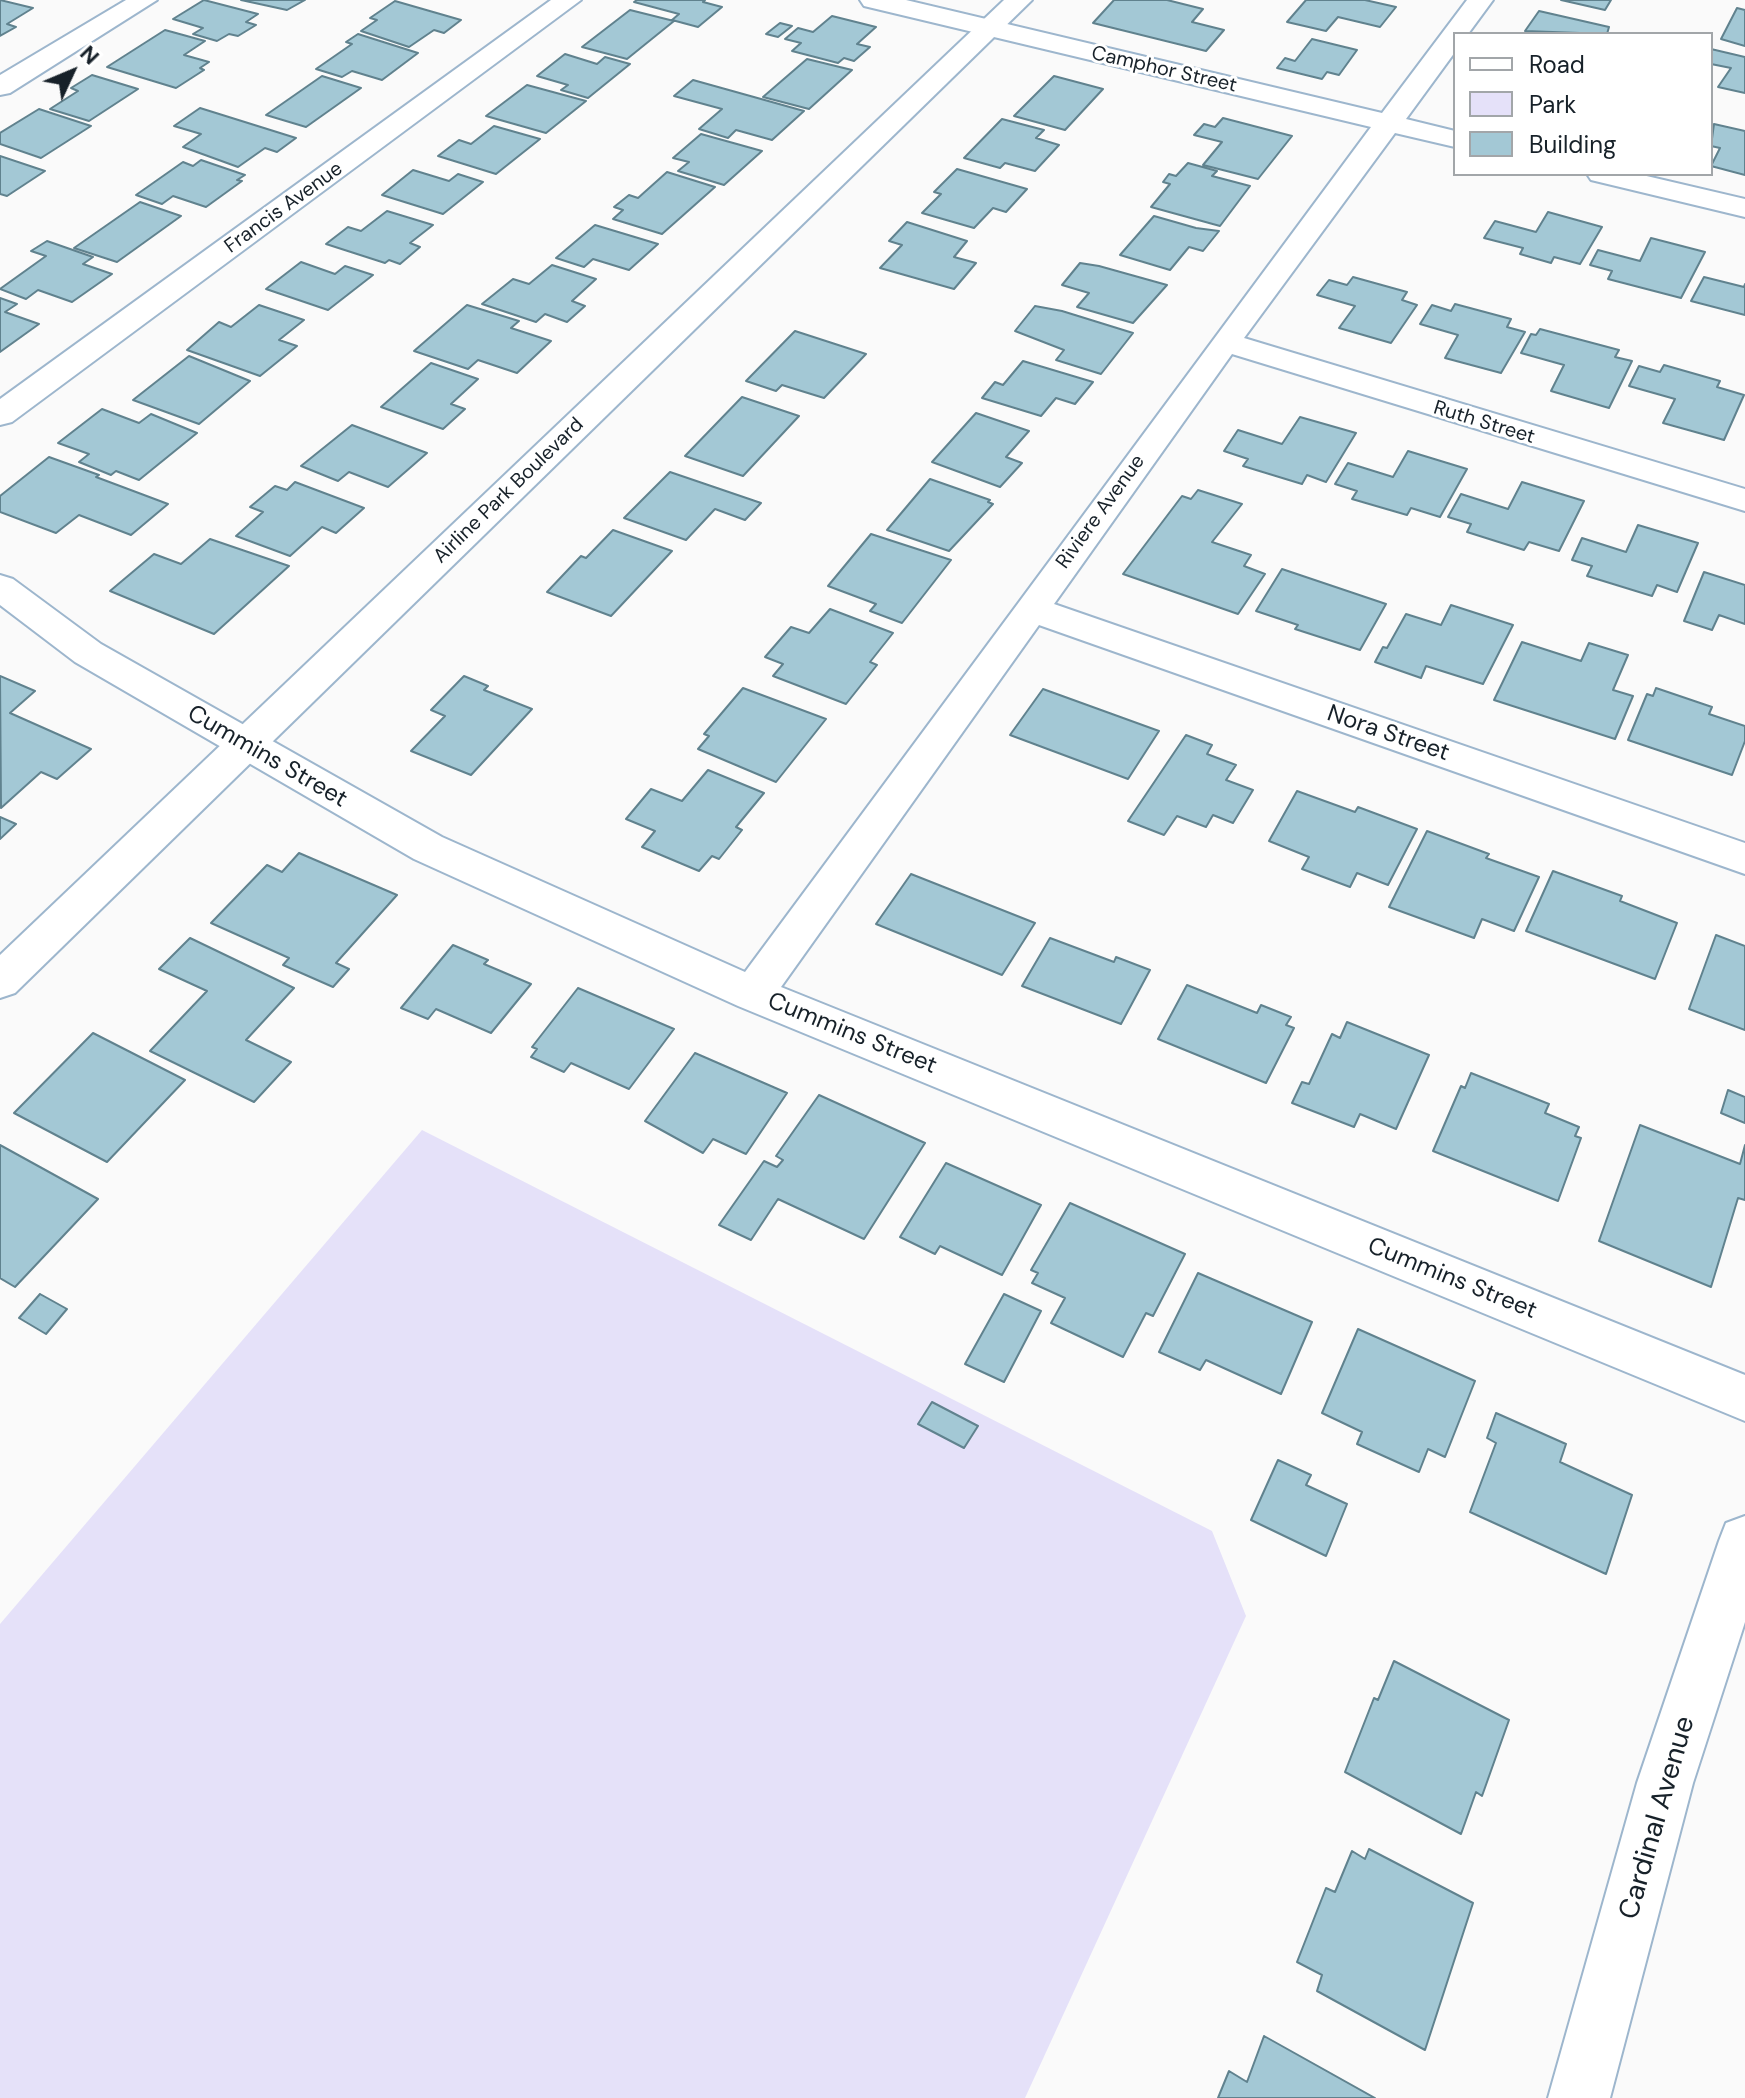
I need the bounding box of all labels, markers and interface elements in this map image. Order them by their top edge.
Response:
north arrow [32,32,112,112]
legend [1453,32,1713,176]
text: N [74,39,106,71]
street label: Camphor Street [1089,42,1239,98]
text: Road [1529,49,1585,80]
text: Park [1529,89,1576,120]
text: Building [1529,129,1616,160]
street label: Francis Avenue [220,157,348,259]
street label: Ruth Street [1430,396,1538,450]
street label: Airline Park Boulevard [429,413,589,569]
street label: Riviere Avenue [1052,450,1150,574]
street label: Cummins Street [182,700,352,814]
street label: Nora Street [1323,700,1453,768]
street label: Cummins Street [763,987,941,1081]
street label: Cummins Street [1363,1232,1541,1326]
street label: Cardinal Avenue [1613,1713,1703,1923]

